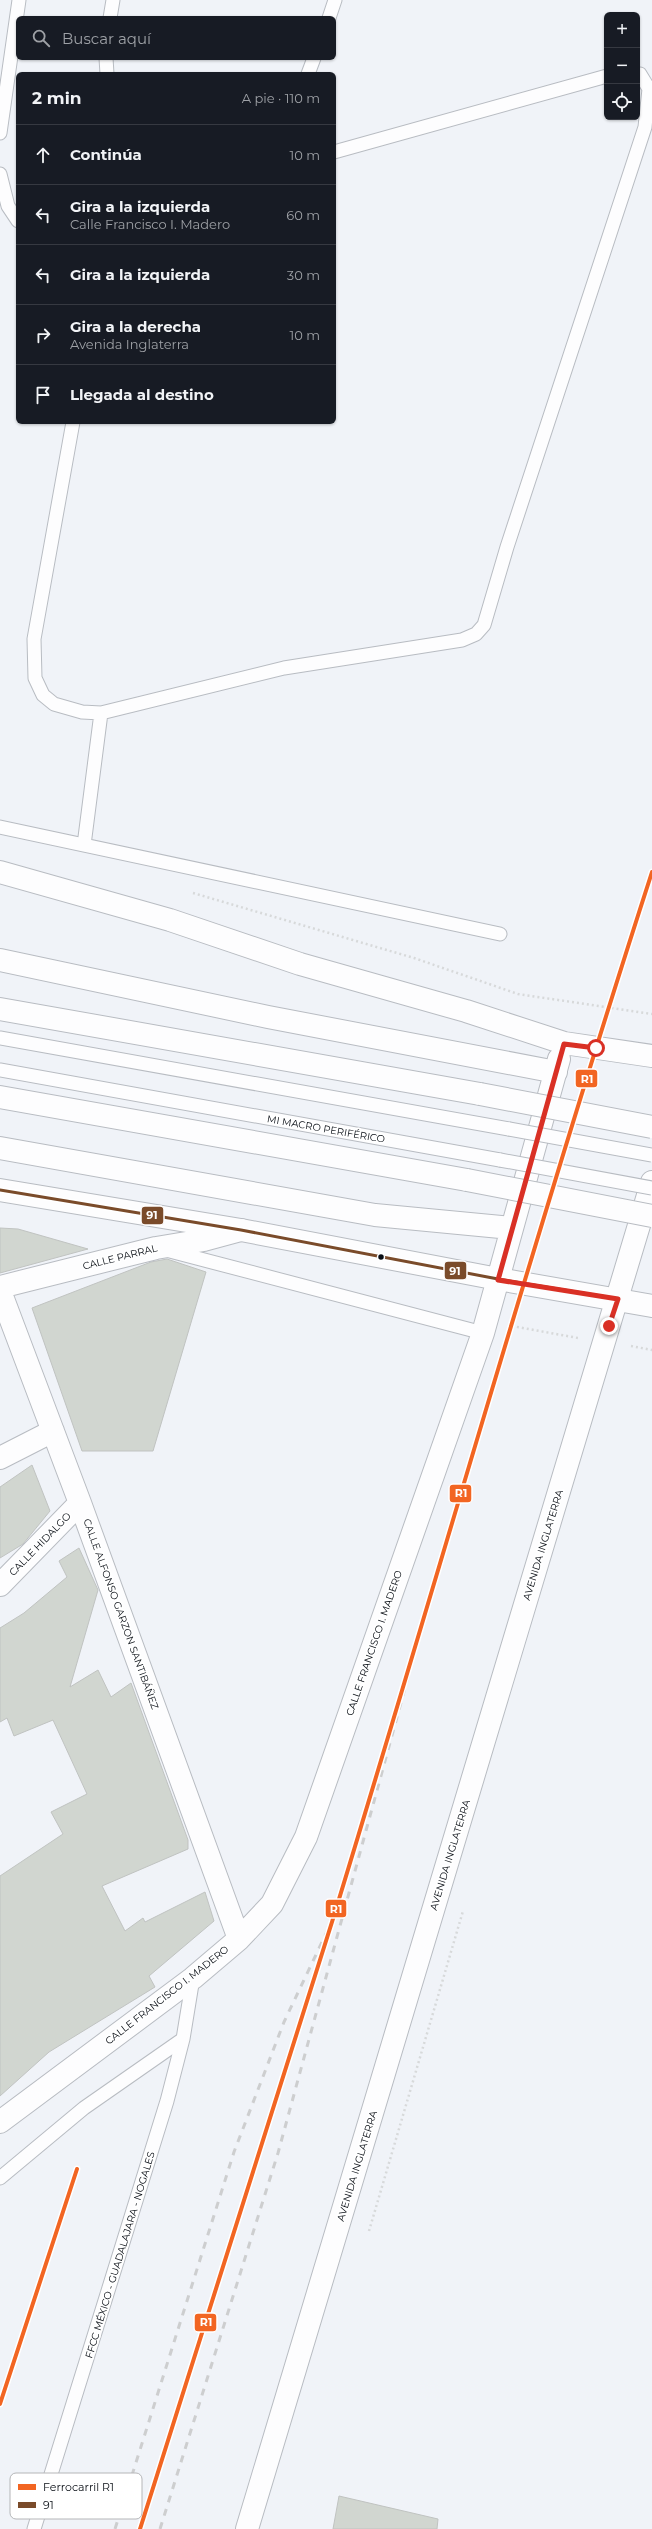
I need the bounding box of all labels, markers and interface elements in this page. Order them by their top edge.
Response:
map controls [604,12,640,120]
button: + [604,12,640,48]
search box [16,16,336,60]
icon: search [30,27,52,49]
text: Buscar aquí [62,29,151,48]
button: − [604,48,640,84]
button: locate [604,84,640,120]
text: 2 min [32,88,82,108]
text: A pie · 110 m [242,90,320,106]
icon: ahead [32,144,54,166]
text: Continúa [70,145,142,164]
text: 10 m [290,147,320,163]
text: Gira a la izquierda [70,197,210,216]
icon: left [32,204,54,226]
text: 60 m [286,207,320,223]
text: Calle Francisco I. Madero [70,216,230,232]
icon: left [32,264,54,286]
text: Gira a la izquierda [70,265,210,284]
text: 30 m [287,267,320,283]
text: Gira a la derecha [70,317,201,336]
icon: right [32,324,54,346]
text: 10 m [290,327,320,343]
text: Avenida Inglaterra [70,336,189,352]
icon: arrive [32,384,54,406]
text: Llegada al destino [70,385,214,404]
route start [587,1039,605,1057]
line badge: R1 [575,1069,598,1088]
text: R1 [581,1072,593,1086]
street label: MI MACRO PERIFÉRICO [266,1112,386,1146]
line badge: 91 [141,1206,164,1225]
text: 91 [146,1208,158,1222]
street label: CALLE PARRAL [81,1241,159,1273]
unlabelled marker [376,1252,386,1262]
line badge: 91 [444,1261,467,1280]
text: 91 [449,1264,461,1278]
route end [600,1317,618,1335]
line badge: R1 [449,1484,472,1503]
text: R1 [455,1486,467,1500]
street label: AVENIDA INGLATERRA [520,1487,566,1602]
street label: CALLE HIDALGO [6,1509,74,1579]
street label: CALLE ALFONSO GARZON SANTIBÁÑEZ [80,1517,162,1712]
street label: CALLE FRANCISCO I. MADERO [343,1569,405,1717]
street label: AVENIDA INGLATERRA [427,1797,473,1912]
line badge: R1 [325,1899,347,1918]
text: R1 [330,1902,342,1916]
street label: CALLE FRANCISCO I. MADERO [103,1943,231,2047]
street label: AVENIDA INGLATERRA [334,2108,380,2223]
street label: FFCC MÉXICO - GUADALAJARA - NOGALES [82,2150,158,2360]
line badge: R1 [194,2313,217,2332]
text: R1 [200,2315,212,2329]
legend [10,2473,142,2519]
text: Ferrocarril R1 [43,2480,114,2494]
text: 91 [43,2498,54,2512]

